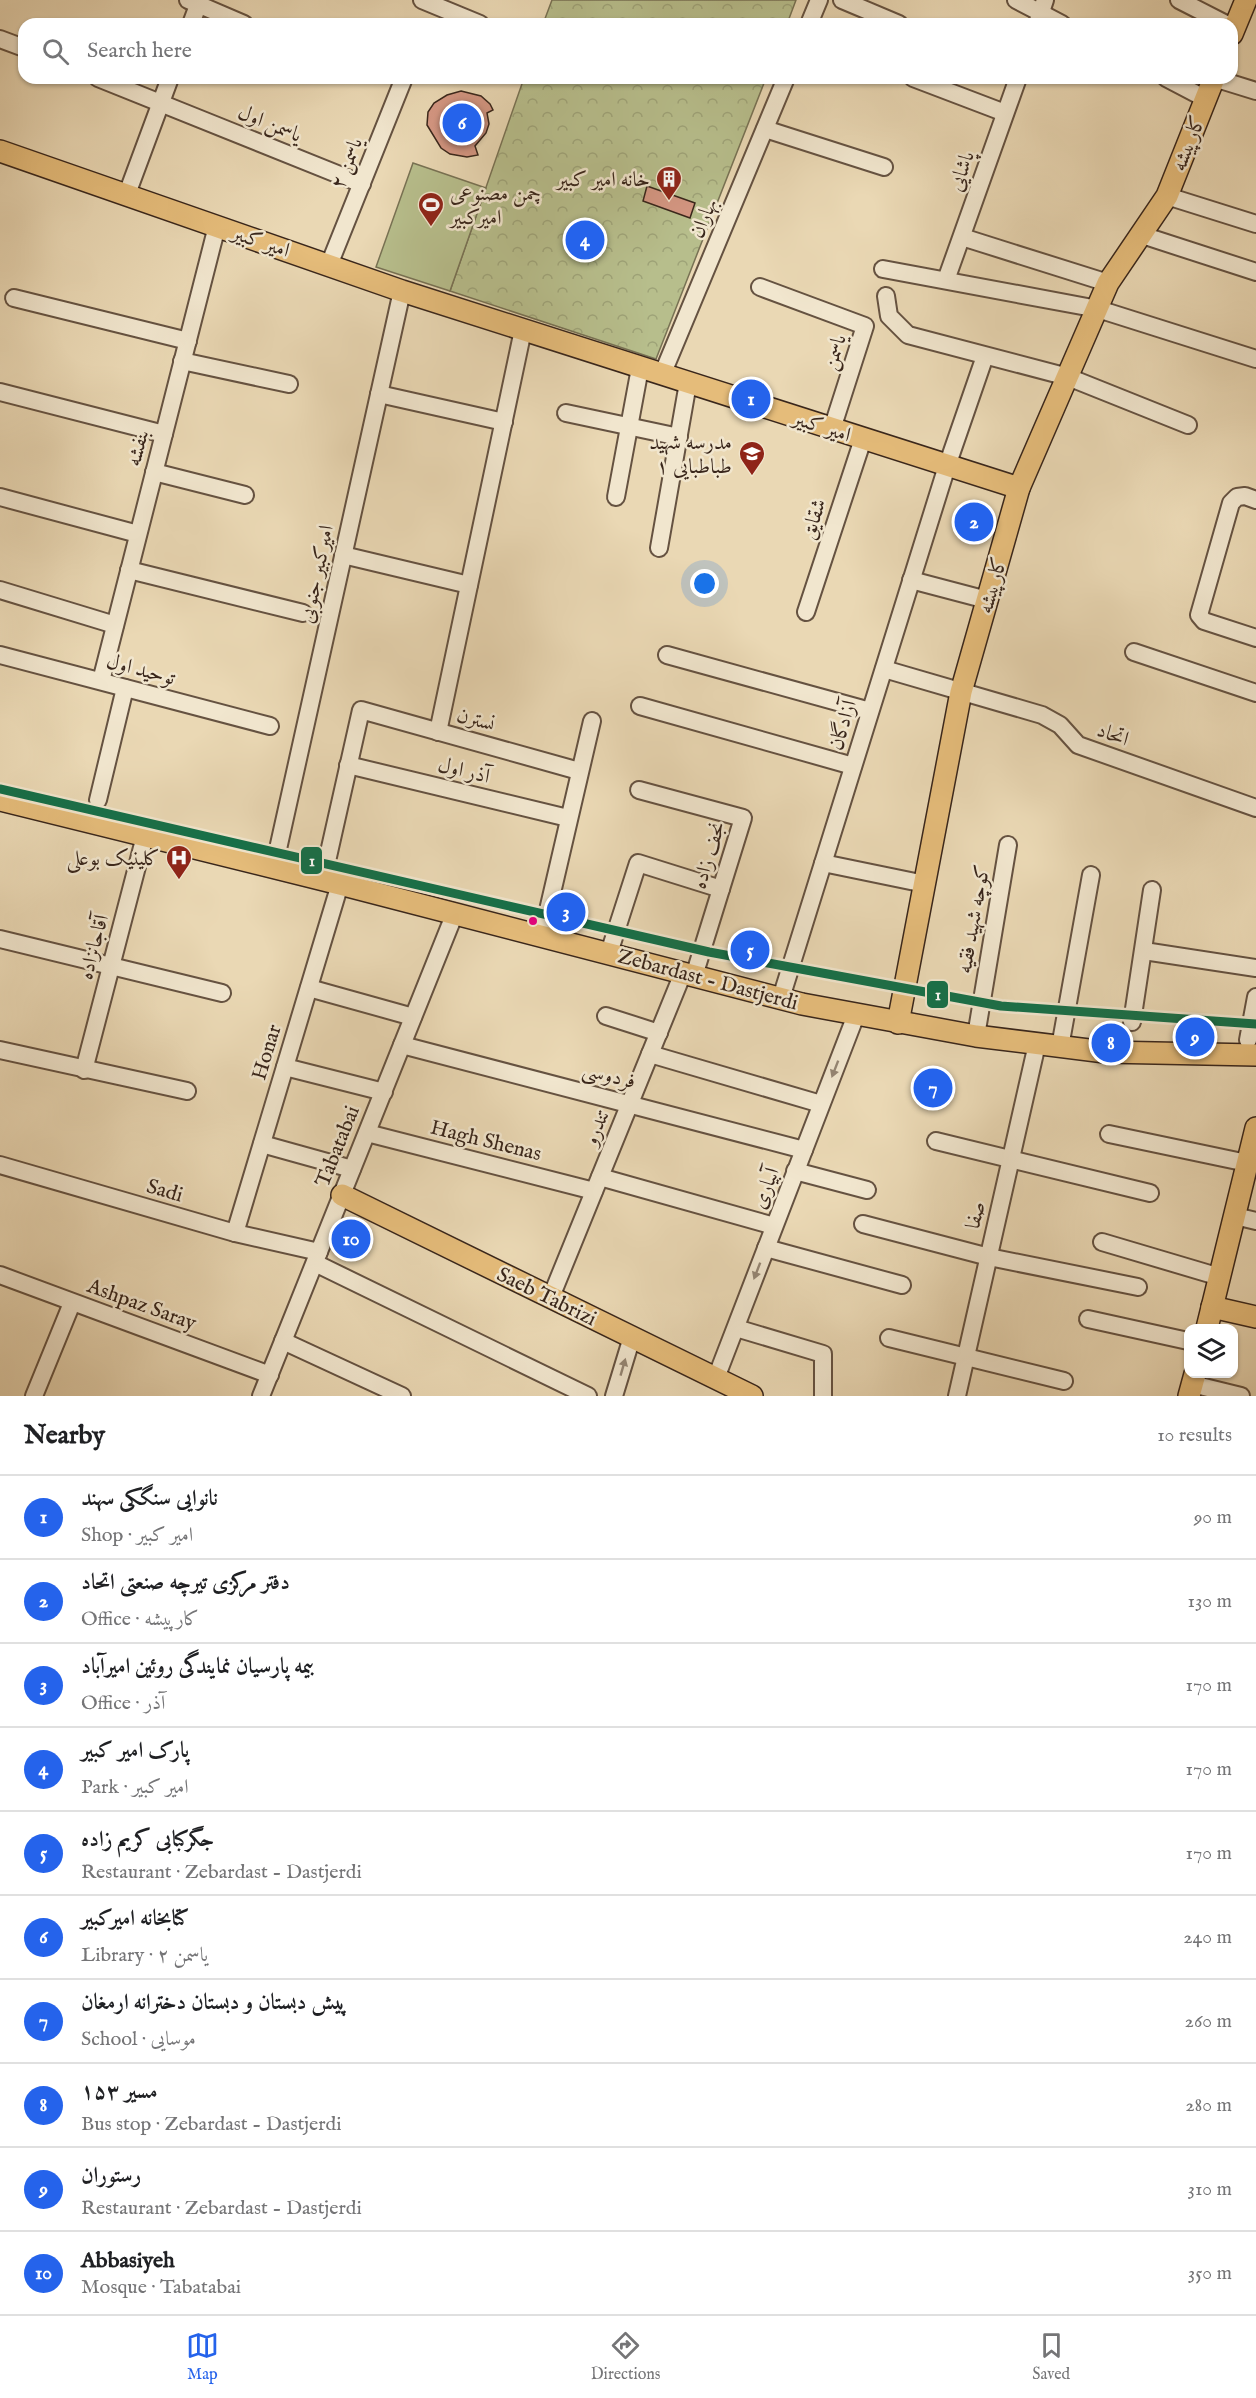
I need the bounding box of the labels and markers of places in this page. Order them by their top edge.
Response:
pin: 6 [442,100,482,146]
building icon: خانه امیر کبیر [654,164,684,202]
place label: خانه امیر کبیر [555,167,650,194]
place label: چمن مصنوعی امیرکبیر [448,181,541,232]
sports icon: چمن مصنوعی امیرکبیر [416,190,446,228]
pin: 4 [566,218,604,262]
pin: 1 [732,376,771,422]
place label: مدرسه شهید طباطبایی ۱ [649,430,732,481]
school or university icon: مدرسه شهید طباطبایی ۱ [737,439,767,477]
pin: 2 [954,500,994,544]
hospital icon: کلینیک بوعلی [164,843,194,881]
place label: کلینیک بوعلی [67,846,160,874]
pin: 3 [546,890,586,934]
unlabelled marker [527,915,539,927]
pin: 5 [730,928,770,972]
pin: 9 [1176,1014,1214,1060]
pin: 8 [1092,1020,1130,1066]
pin: 7 [914,1066,952,1110]
pin: 10 [332,1216,370,1262]

